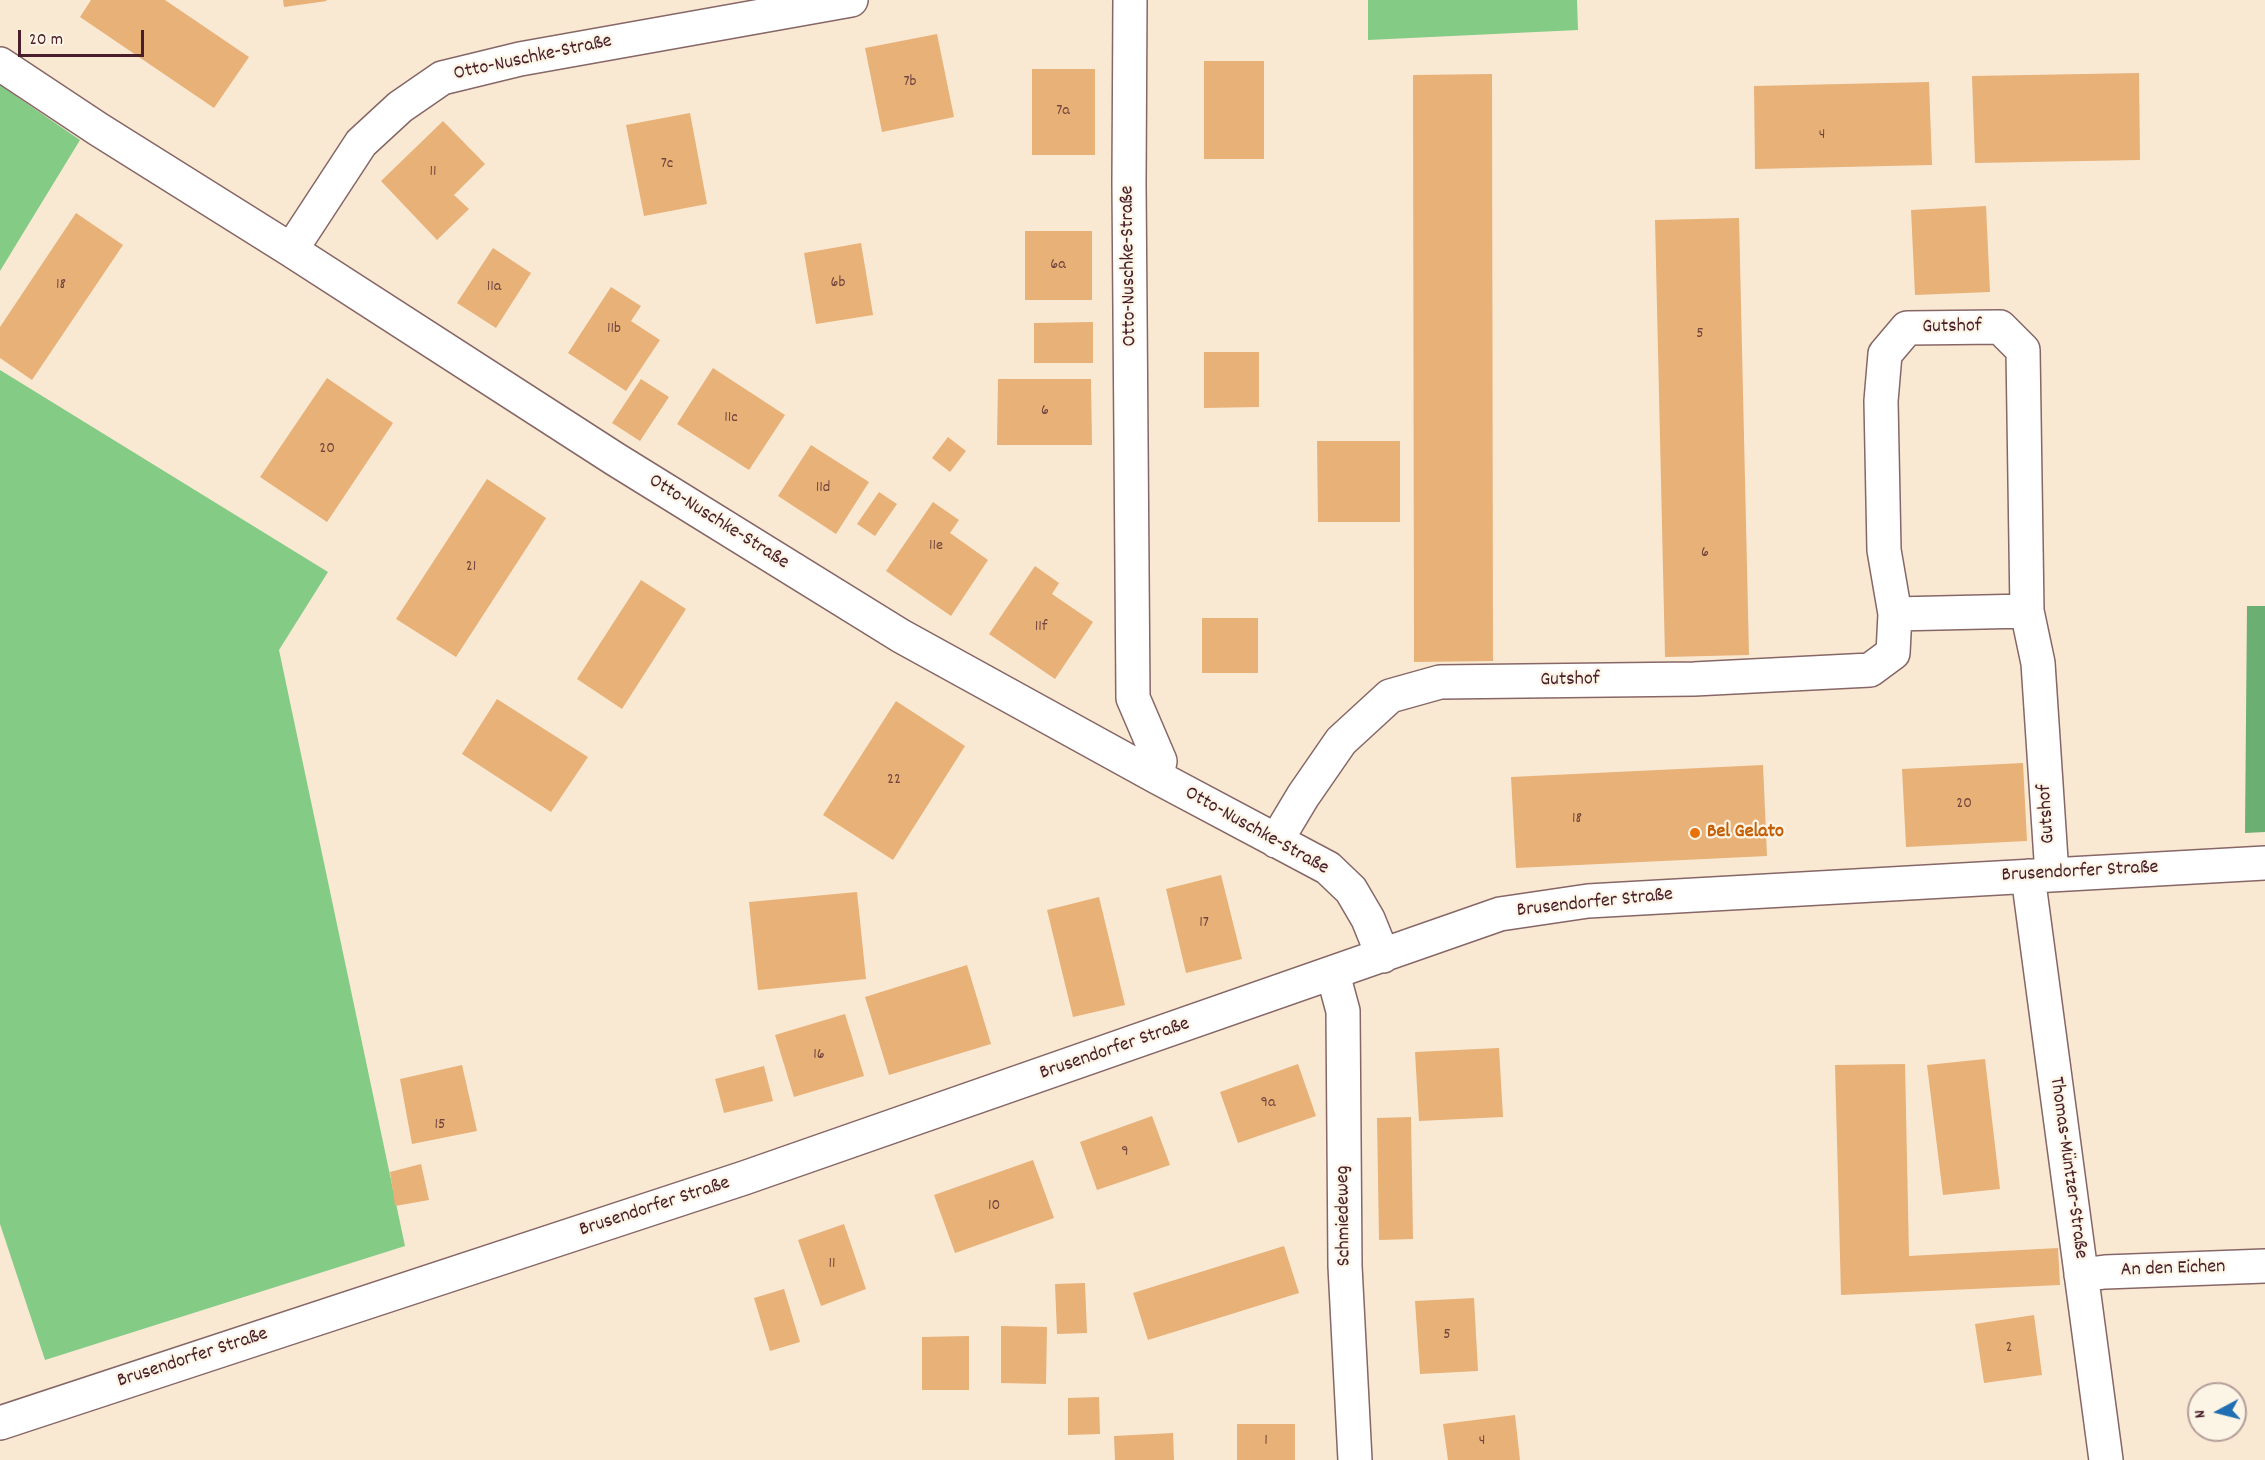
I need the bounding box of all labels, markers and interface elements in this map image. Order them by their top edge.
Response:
scale bar [21,18,147,56]
text: 20 m [29,28,63,53]
street label: Otto-Nuschke-Straße [452,31,614,87]
house number: 7b [903,73,917,93]
house number: 7a [1056,102,1070,122]
house number: 4 [1819,126,1825,146]
house number: 7c [661,155,673,175]
house number: 11 [429,163,437,183]
street label: Otto-Nuschke-Straße [1117,185,1143,347]
house number: 6a [1050,256,1066,276]
house number: 6b [831,274,845,294]
house number: 18 [56,276,66,296]
house number: 11a [487,278,501,298]
street label: Gutshof [1922,315,1982,341]
house number: 11b [607,320,621,340]
house number: 5 [1696,325,1704,345]
house number: 6 [1041,402,1049,422]
house number: 11c [724,409,738,429]
house number: 20 [319,440,335,460]
street label: Otto-Nuschke-Straße [643,470,793,576]
house number: 11d [816,479,830,499]
house number: 11e [929,537,943,557]
house number: 6 [1701,544,1709,564]
house number: 21 [466,558,476,578]
house number: 11f [1035,618,1047,638]
street label: Gutshof [1540,668,1600,694]
house number: 22 [887,771,901,791]
street label: Otto-Nuschke-Straße [1180,782,1332,882]
street label: Gutshof [2034,783,2062,845]
house number: 20 [1956,795,1972,815]
house number: 18 [1572,810,1582,830]
place label: Bel Gelato [1707,821,1784,845]
marker: Bel Gelato [1688,826,1702,840]
street label: Brusendorfer Straße [2001,857,2159,889]
street label: Brusendorfer Straße [1516,884,1674,924]
house number: 17 [1199,914,1209,934]
street label: Brusendorfer Straße [1037,1013,1193,1087]
house number: 16 [813,1046,825,1066]
street label: Thomas-Müntzer-Straße [2042,1076,2092,1260]
house number: 9a [1261,1094,1275,1114]
house number: 15 [435,1116,445,1136]
house number: 9 [1121,1143,1129,1163]
street label: Schmiedeweg [1332,1165,1358,1267]
street label: Brusendorfer Straße [577,1172,733,1244]
house number: 10 [988,1197,1000,1217]
house number: 11 [828,1255,836,1275]
street label: An den Eichen [2120,1256,2226,1284]
street label: Brusendorfer Straße [115,1323,271,1395]
house number: 5 [1443,1326,1451,1346]
house number: 2 [2006,1339,2012,1359]
north arrow [2187,1382,2247,1442]
text: N [2189,1409,2213,1419]
house number: 1 [1264,1432,1268,1452]
house number: 4 [1479,1432,1485,1452]

